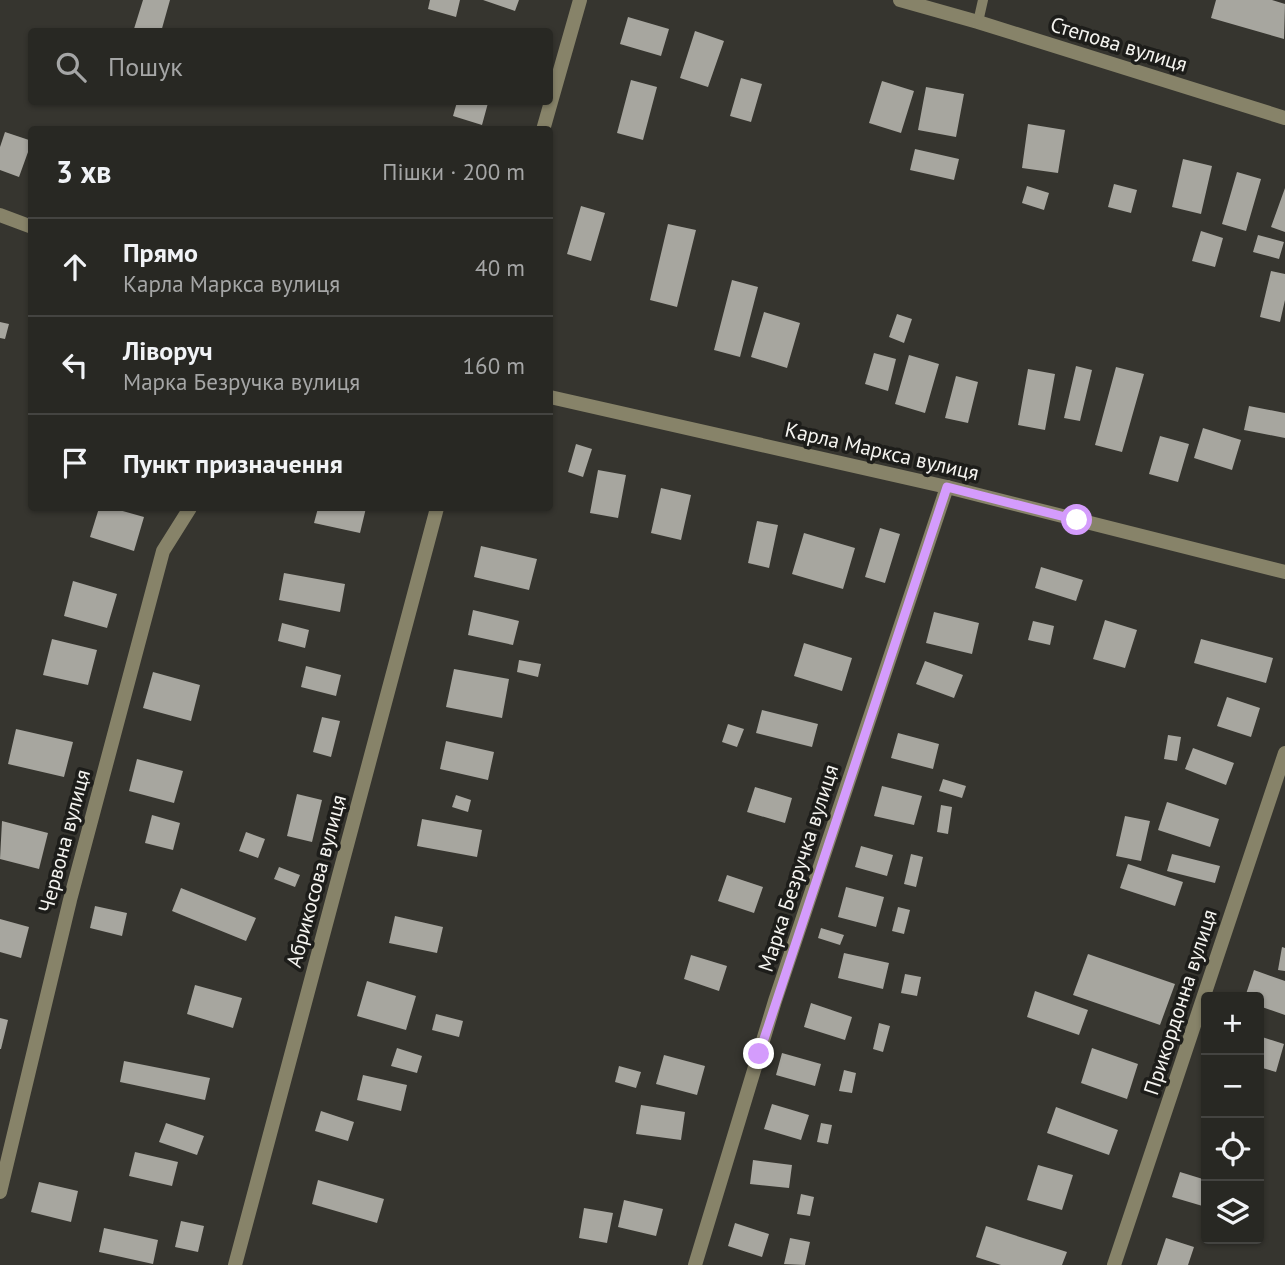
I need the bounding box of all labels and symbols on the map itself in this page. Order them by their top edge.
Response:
street label: Степова вулиця [1047,10,1191,78]
street label: Карла Маркса вулиця [782,416,982,486]
route start [1061,504,1092,535]
street label: Марка Безручка вулиця [752,761,844,975]
street label: Червона вулиця [32,766,96,916]
street label: Абрикосова вулиця [280,792,352,970]
street label: Прикордонна вулиця [1137,906,1223,1098]
route end [743,1038,774,1069]

